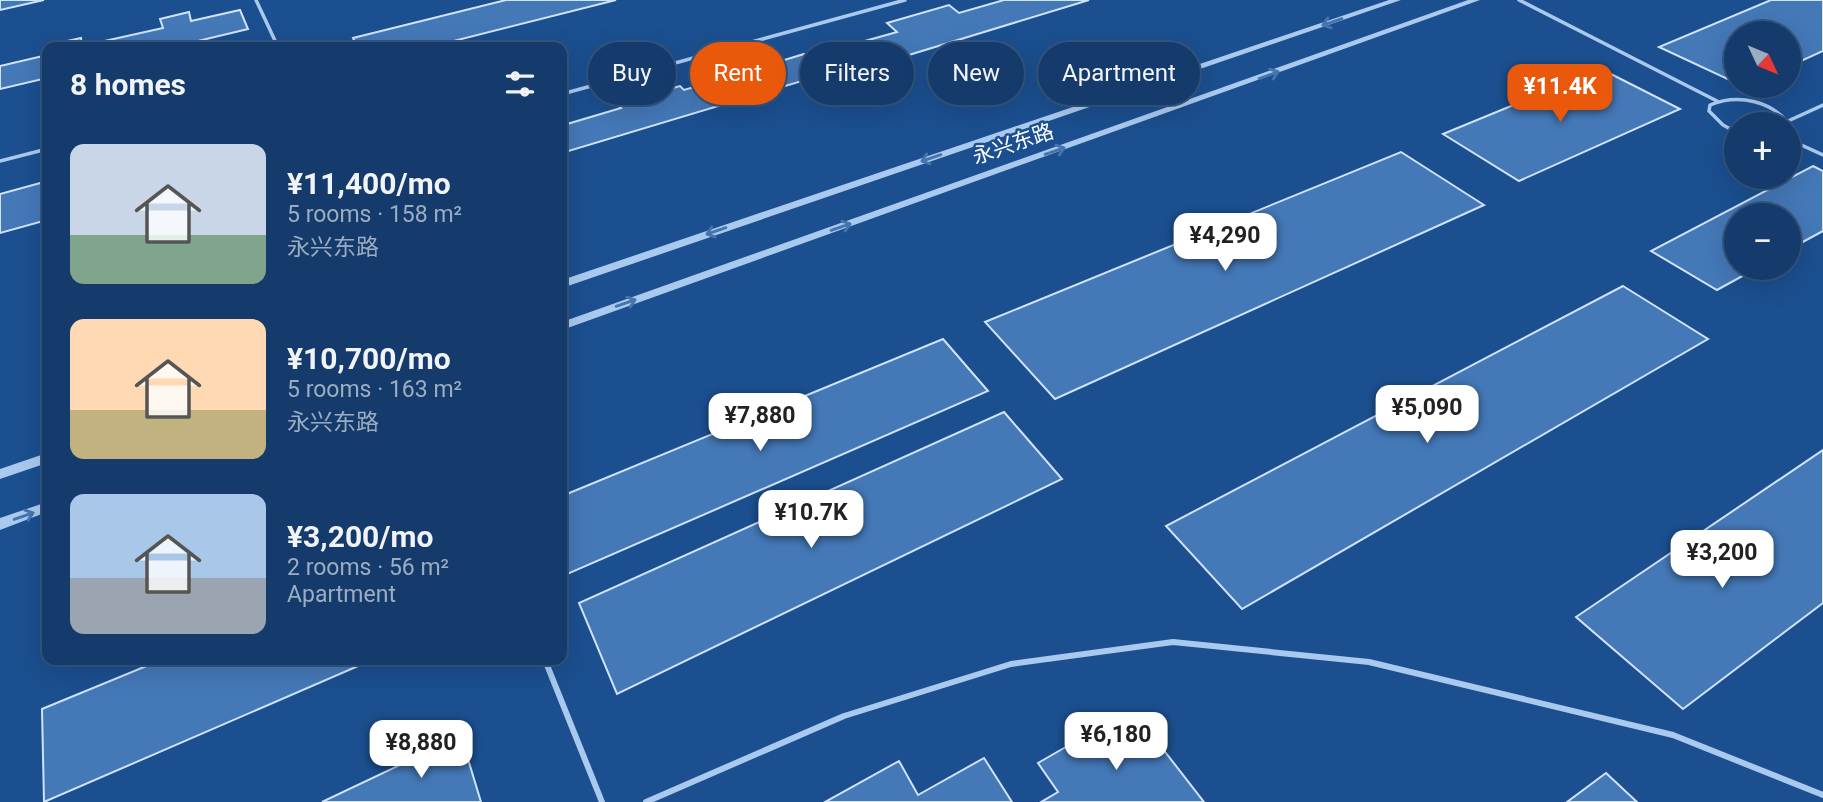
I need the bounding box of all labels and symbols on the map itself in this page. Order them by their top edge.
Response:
one-way arrow [1321,16,1343,29]
north arrow [1724,21,1801,98]
pin: ¥11.4K [1503,64,1617,124]
one-way arrow [1258,68,1280,80]
street label: 永兴东路 [969,119,1057,169]
one-way arrow [1044,144,1066,157]
one-way arrow [920,152,942,165]
pin: ¥4,290 [1168,214,1282,273]
one-way arrow [829,220,851,232]
one-way arrow [705,226,727,239]
one-way arrow [615,296,637,308]
pin: ¥5,090 [1370,386,1484,445]
pin: ¥7,880 [703,393,817,453]
pin: ¥10.7K [754,490,868,550]
one-way arrow [12,509,34,521]
pin: ¥3,200 [1665,530,1779,590]
pin: ¥6,180 [1059,712,1173,772]
pin: ¥8,880 [364,720,478,780]

